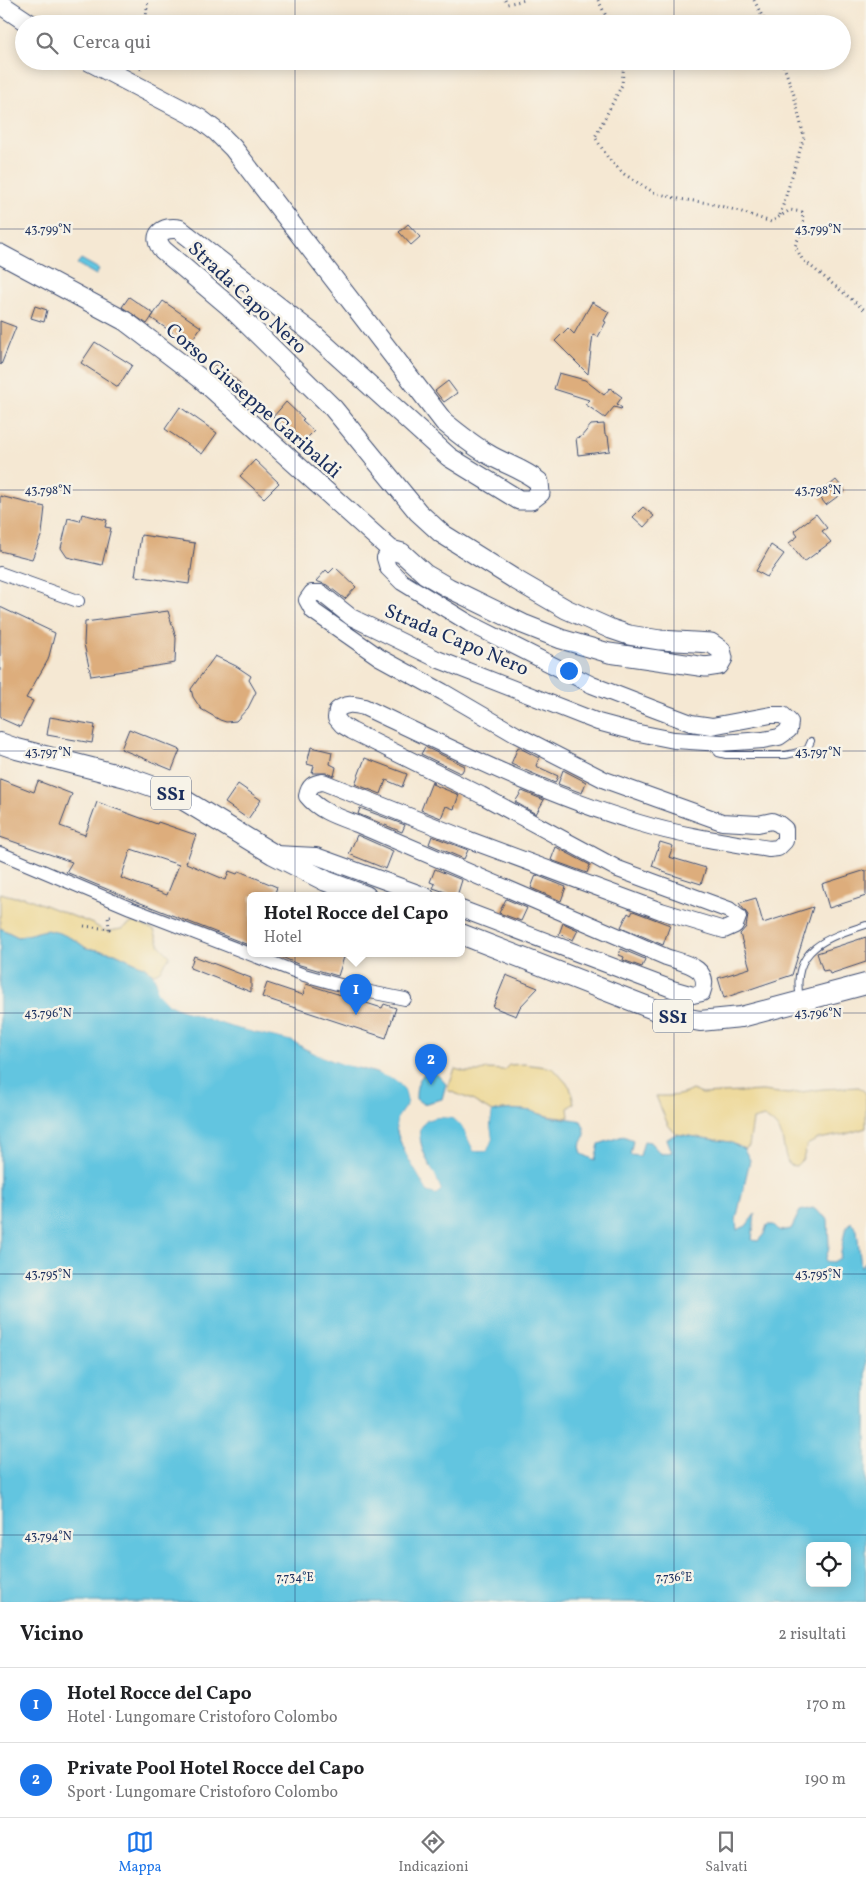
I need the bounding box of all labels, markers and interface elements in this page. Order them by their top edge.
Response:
search box [15,15,851,70]
icon: search [33,29,61,57]
text: Cerca qui [73,30,151,56]
text: 43.799°N [25,222,72,238]
text: 43.799°N [795,222,842,238]
street label: Strada Capo Nero [181,236,313,361]
street label: Corso Giuseppe Garibaldi [159,317,347,486]
text: 43.798°N [25,483,72,499]
text: 43.798°N [795,483,842,499]
street label: Strada Capo Nero [380,598,533,684]
your location [556,658,582,684]
text: 43.797°N [25,745,71,761]
text: 43.797°N [795,745,841,761]
road number: SS1 [151,776,191,810]
popup [247,892,465,957]
text: Hotel Rocce del Capo [264,901,448,927]
text: Hotel [264,927,302,949]
pin: 1 [340,974,372,1015]
road number: SS1 [653,999,693,1032]
text: 43.796°N [24,1006,72,1022]
text: 43.796°N [794,1006,842,1022]
pin: 2 [415,1044,447,1085]
text: 43.795°N [25,1267,71,1283]
text: 43.795°N [795,1267,841,1283]
text: 43.794°N [24,1529,72,1545]
map controls [806,1542,851,1587]
button: locate [806,1542,851,1587]
text: 7.734°E [276,1570,314,1586]
text: 7.736°E [656,1570,692,1586]
text: Vicino [20,1620,84,1649]
text: 2 risultati [778,1624,846,1646]
text: Hotel Rocce del Capo [67,1681,252,1707]
text: 1 [33,1694,39,1716]
text: 170 m [806,1694,846,1716]
text: Hotel · Lungomare Cristoforo Colombo [67,1707,337,1729]
text: Private Pool Hotel Rocce del Capo [67,1756,364,1782]
text: 2 [32,1769,40,1791]
text: 190 m [804,1769,846,1791]
text: Sport · Lungomare Cristoforo Colombo [67,1782,338,1804]
tab: Mappa [118,1828,162,1877]
tab: Indicazioni [398,1828,468,1877]
tab: Salvati [705,1828,747,1877]

